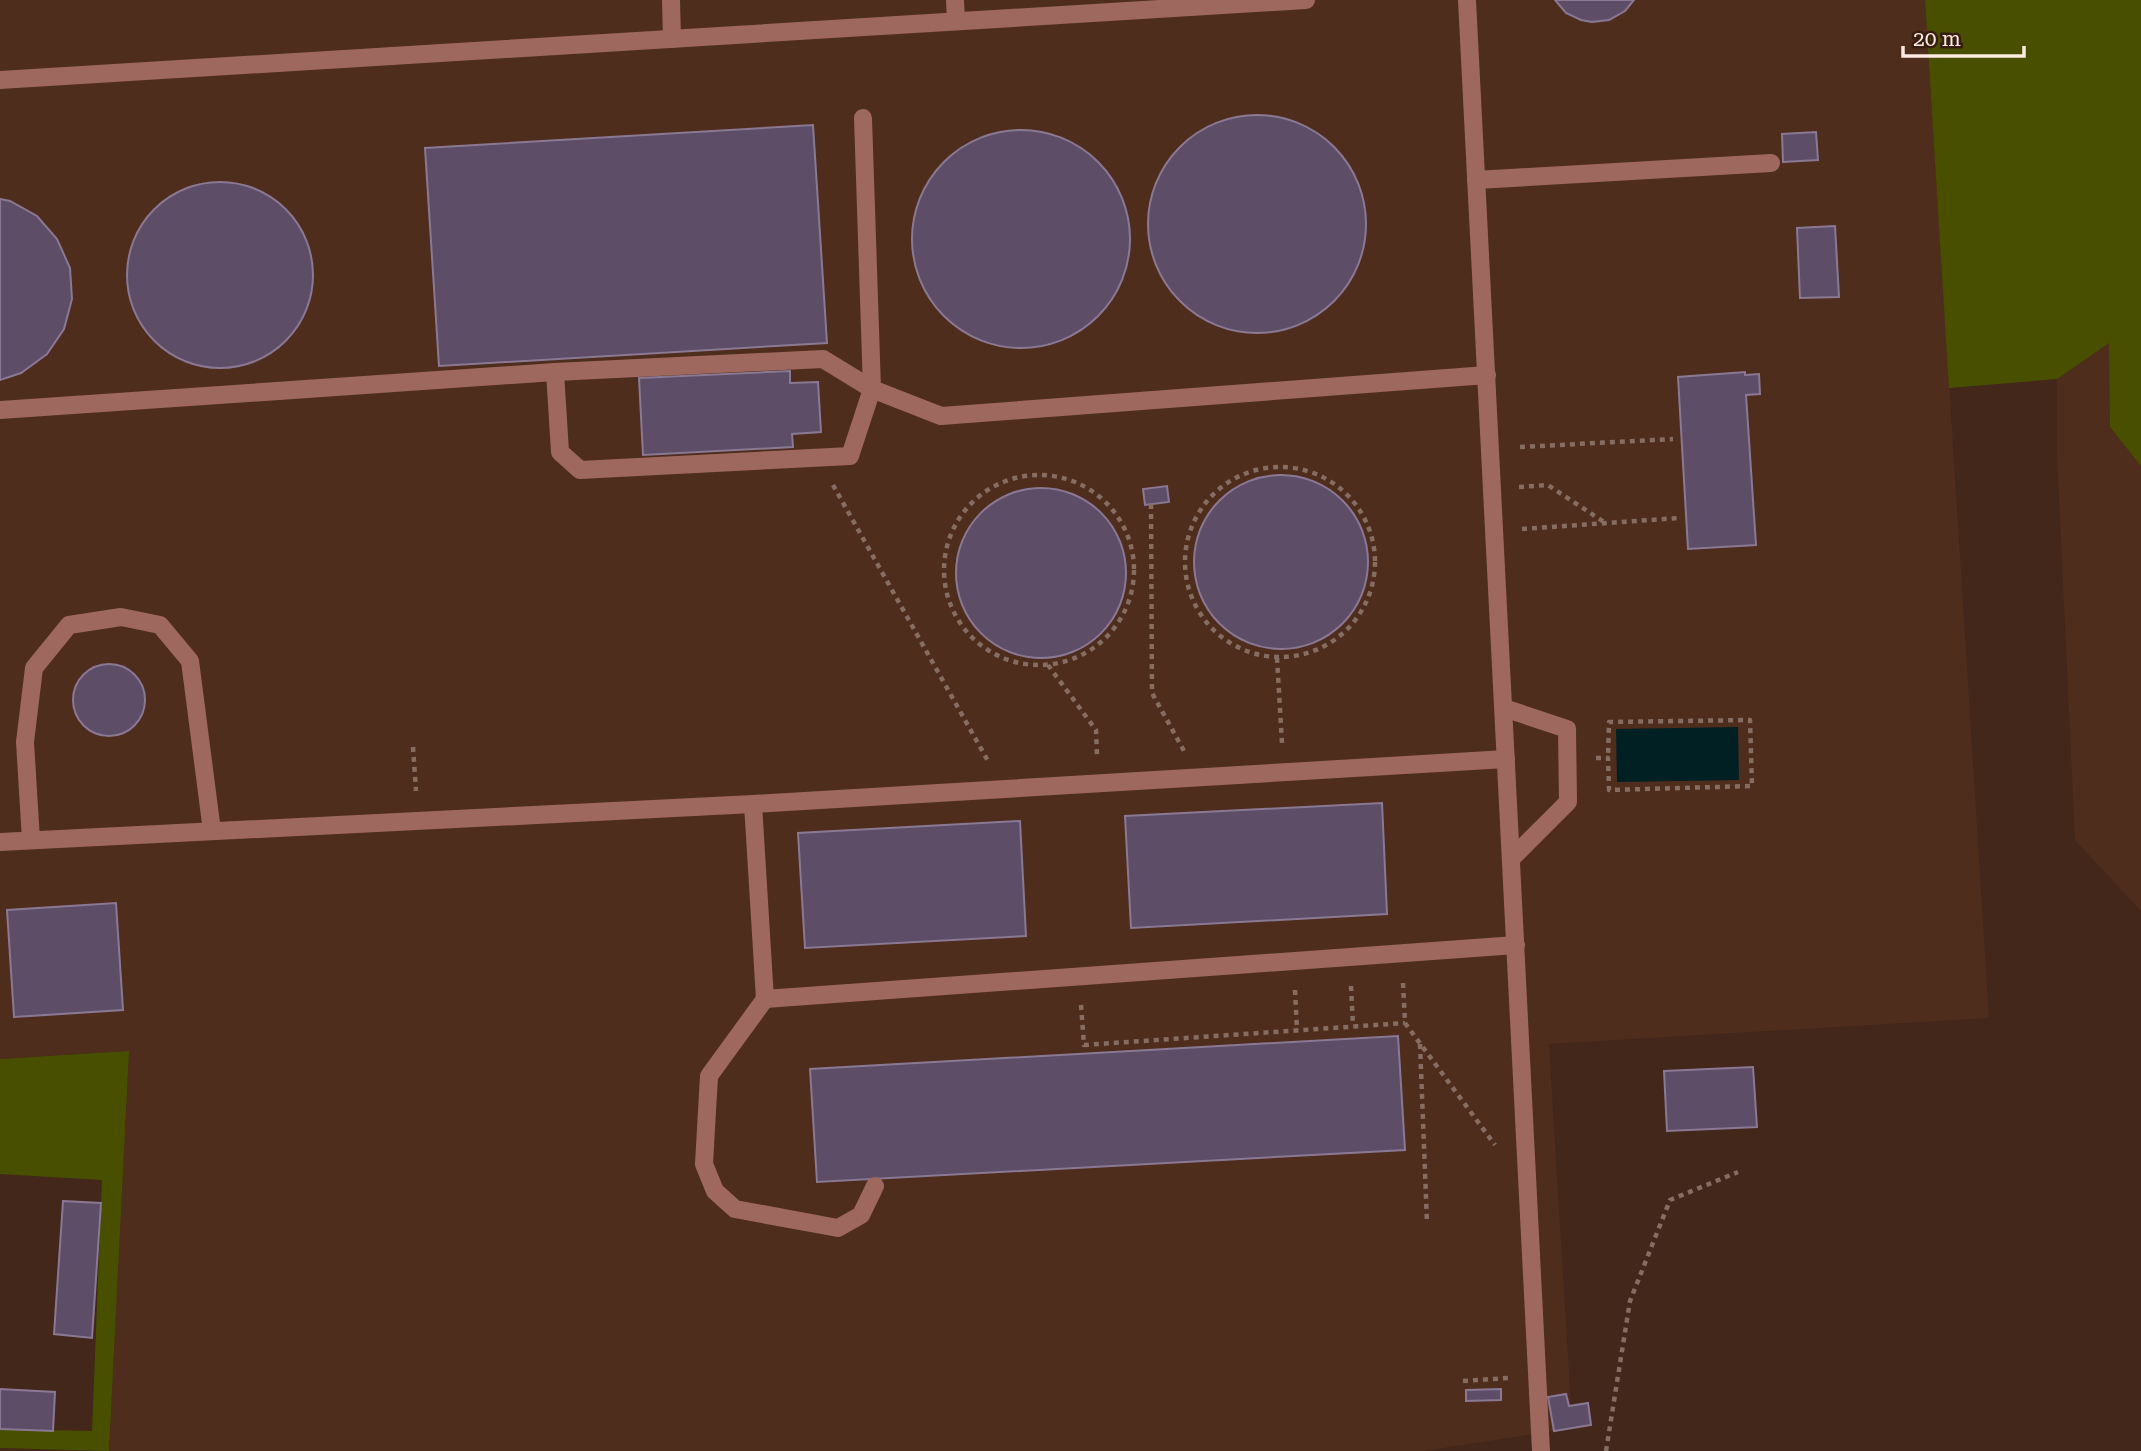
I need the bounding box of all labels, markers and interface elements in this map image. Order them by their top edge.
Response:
scale bar [1903,14,2024,58]
text: 20 m [1913,27,1961,51]

